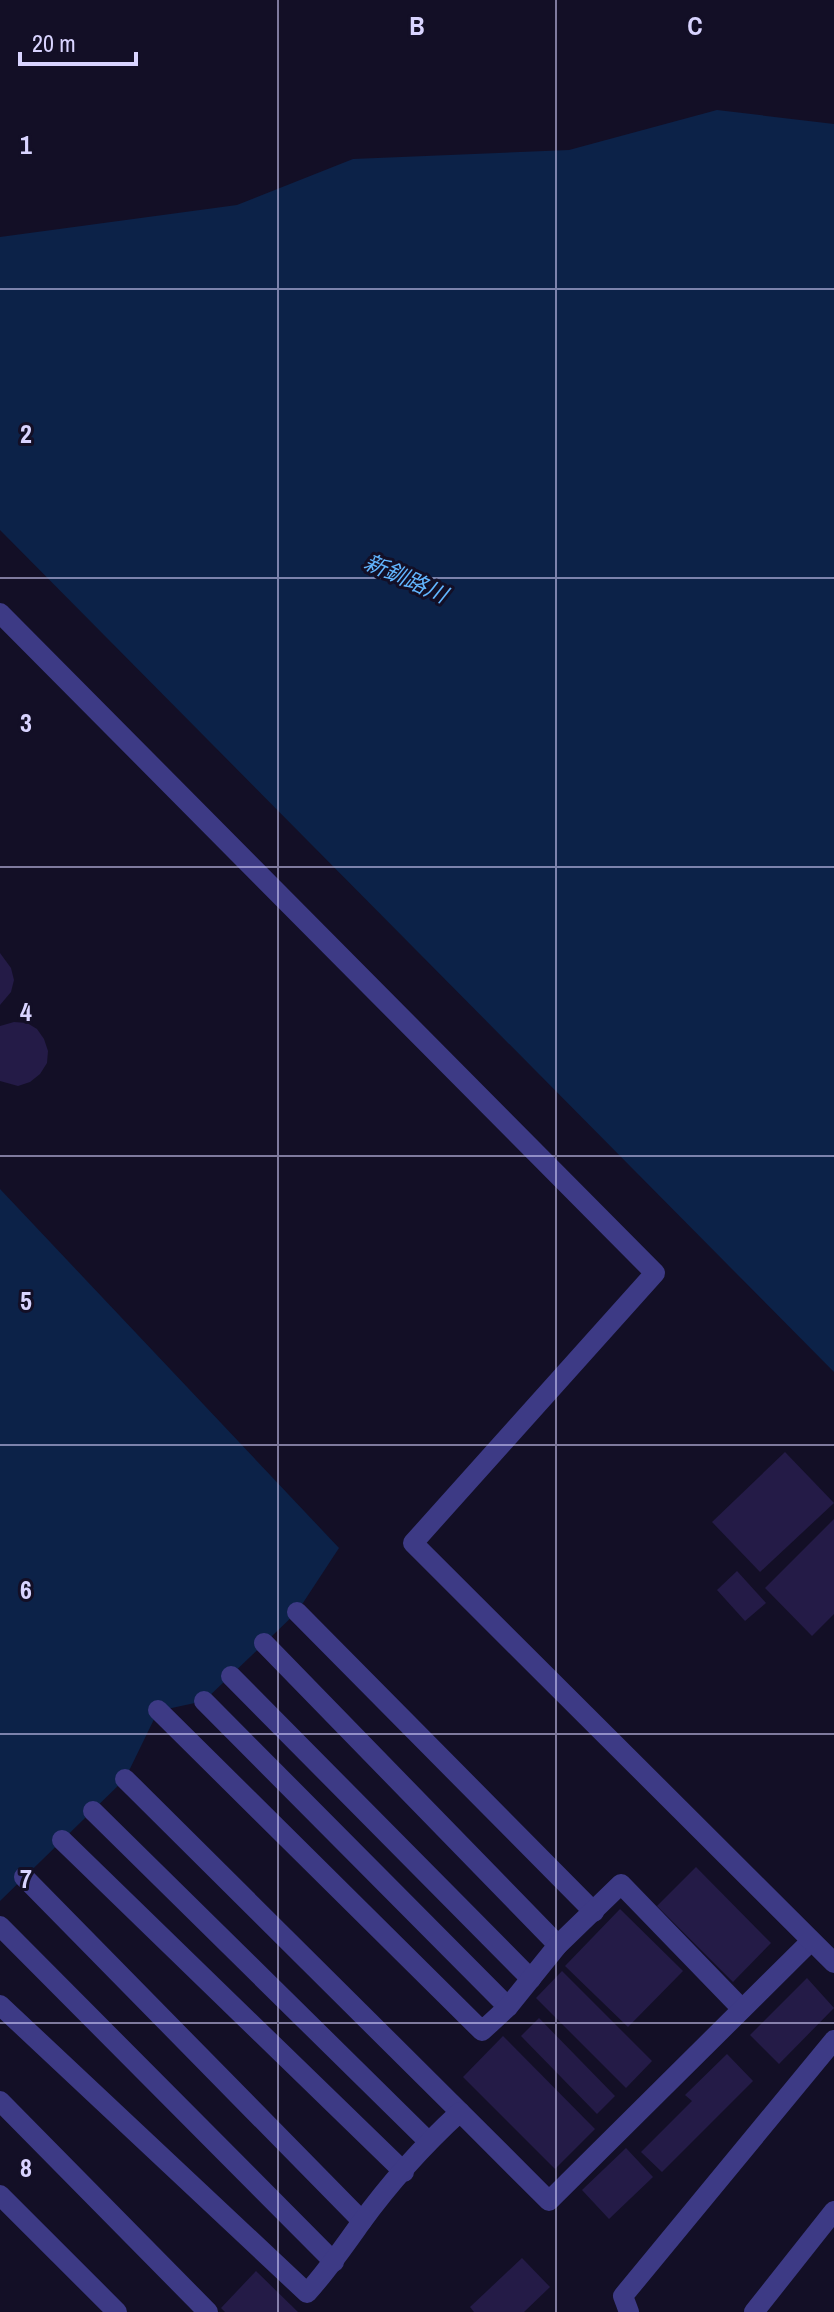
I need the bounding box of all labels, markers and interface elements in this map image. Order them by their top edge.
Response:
text: B [409,8,425,43]
text: C [687,8,703,43]
scale bar [20,16,136,66]
text: 20 m [32,27,76,59]
text: 1 [20,127,32,162]
text: 2 [20,416,32,451]
water label: 新釧路川 [360,546,454,610]
text: 3 [20,705,32,740]
text: 4 [20,994,32,1029]
text: 5 [20,1283,32,1318]
text: 6 [20,1572,32,1607]
text: 7 [20,1861,32,1896]
text: 8 [20,2150,32,2185]

